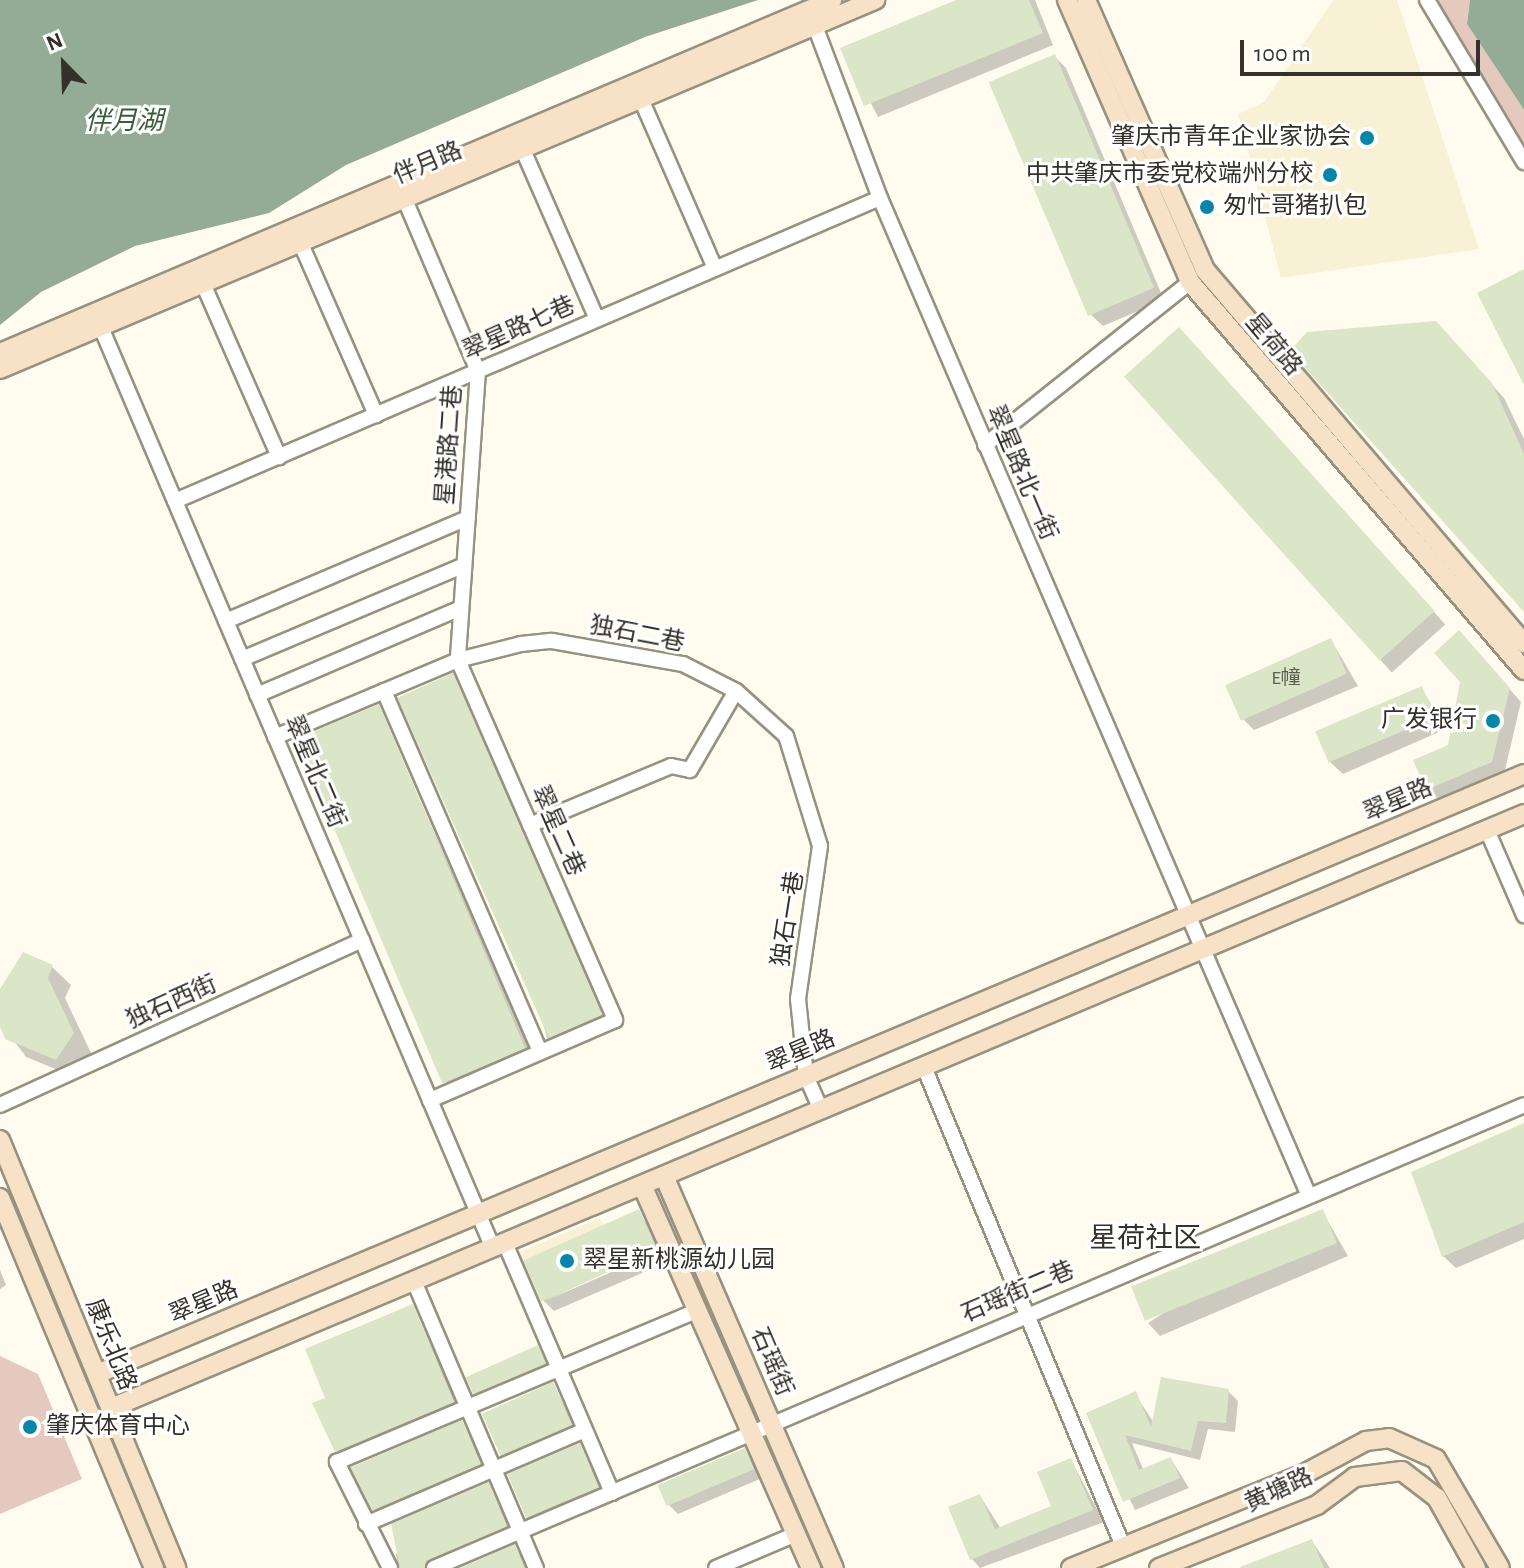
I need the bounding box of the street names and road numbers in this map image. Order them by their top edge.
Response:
street label: 伴月路 [389,137,467,191]
street label: 翠星路七巷 [458,291,580,367]
street label: 星荷路 [1239,308,1307,382]
street label: 星港路二巷 [431,384,469,506]
street label: 翠星路北一街 [980,401,1062,545]
street label: 独石二巷 [587,612,687,658]
street label: 翠星北二街 [277,711,351,833]
street label: 翠星路 [1359,774,1437,828]
street label: 翠星二巷 [524,781,590,881]
street label: 独石一巷 [767,869,811,969]
street label: 独石西街 [122,970,222,1036]
street label: 翠星路 [762,1025,840,1079]
street label: 石瑶街二巷 [957,1256,1079,1330]
street label: 翠星路 [165,1276,243,1330]
street label: 康乐北路 [79,1295,141,1395]
street label: 石瑶街 [744,1323,798,1401]
street label: 黄塘路 [1240,1463,1318,1519]

